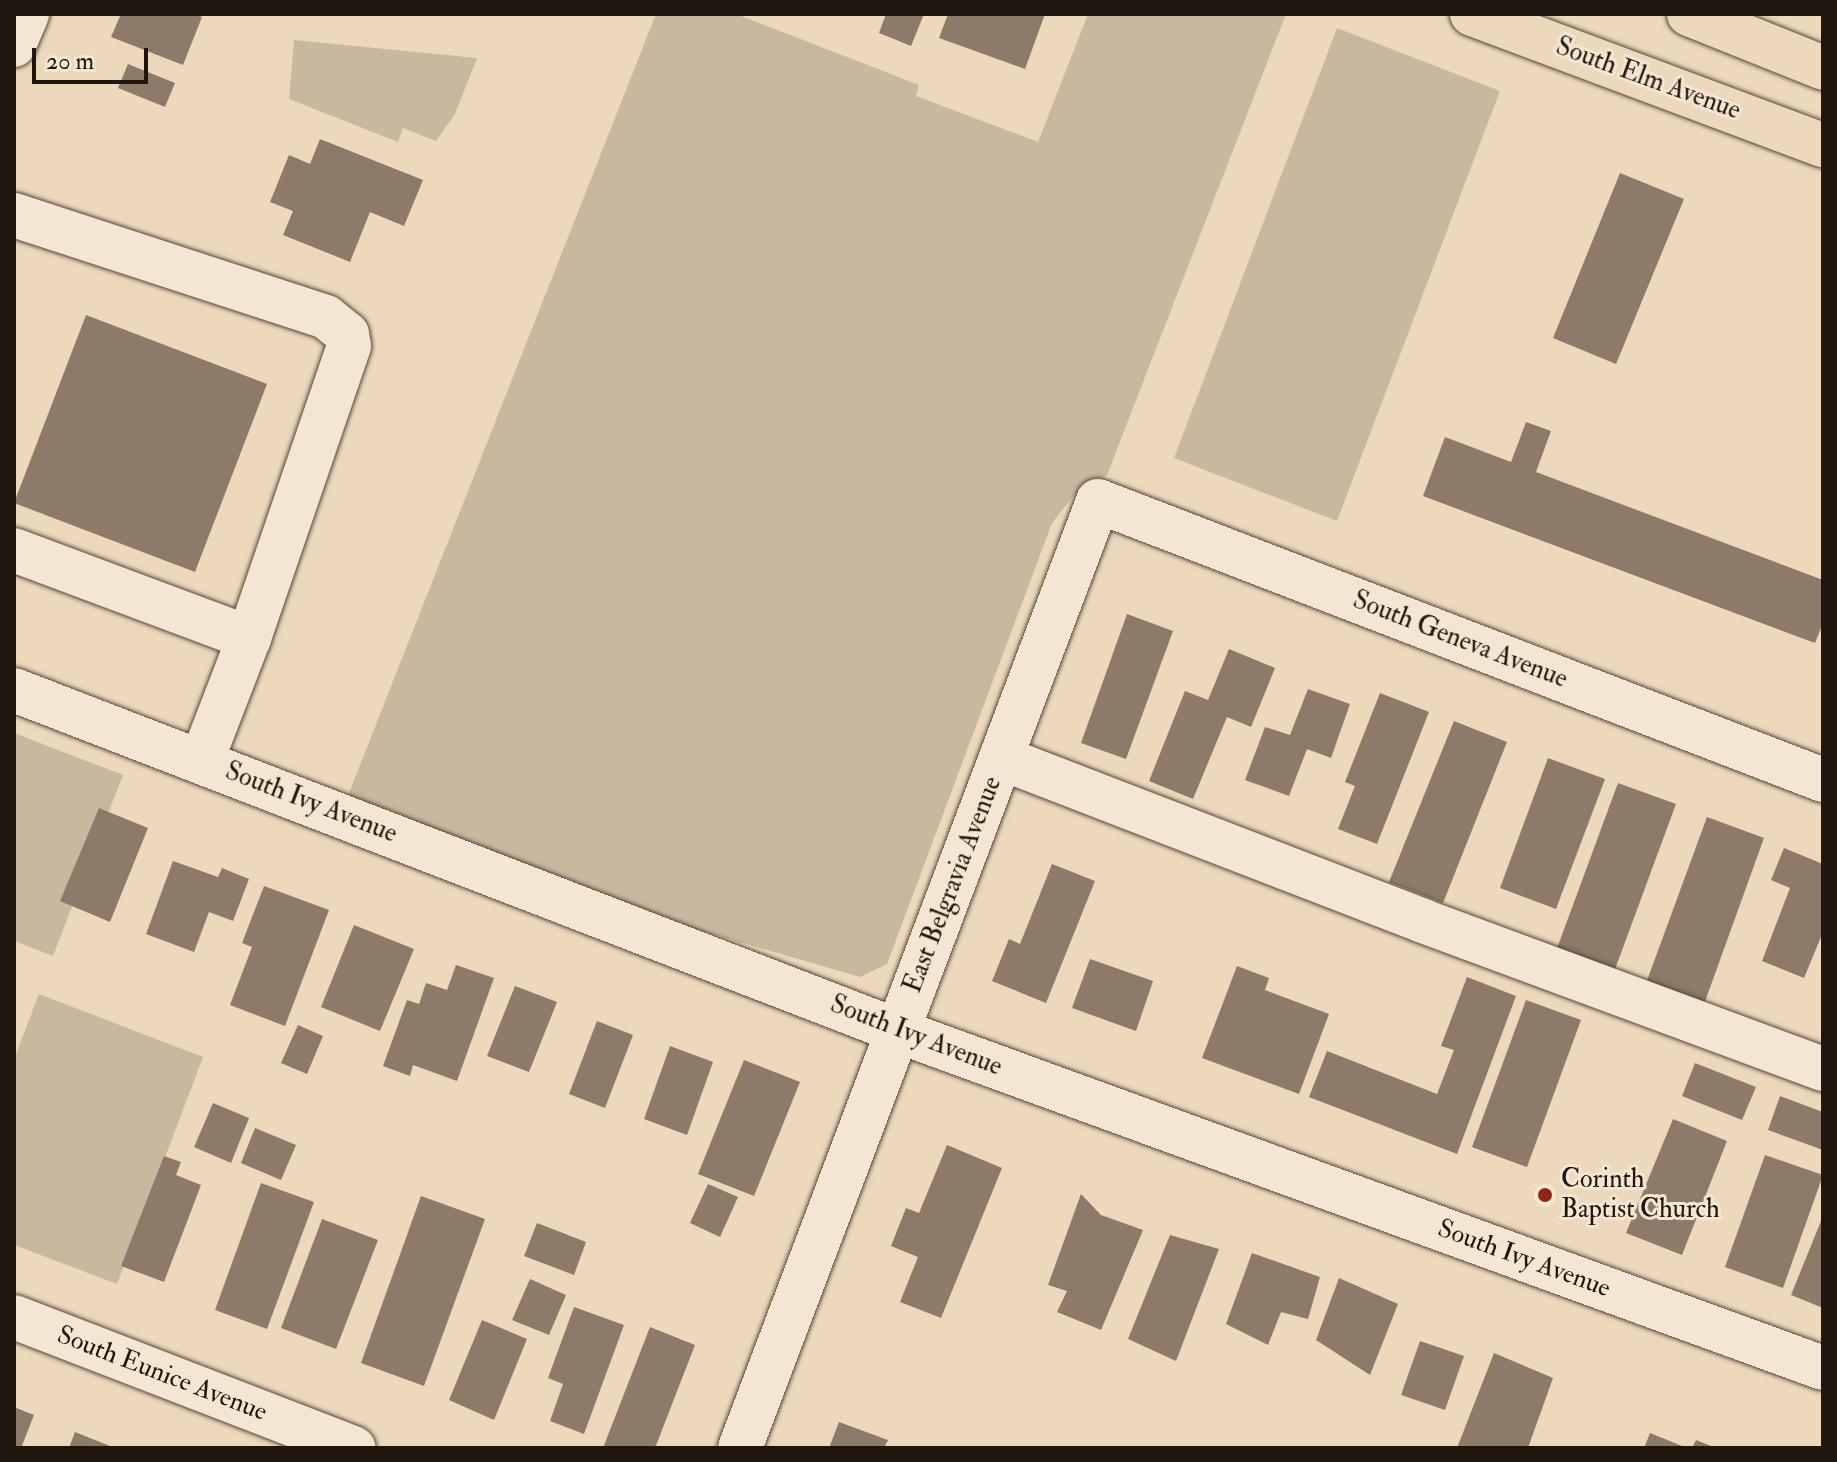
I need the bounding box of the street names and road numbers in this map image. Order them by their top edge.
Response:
street label: South Elm Avenue [1551,31,1745,127]
street label: South Geneva Avenue [1348,585,1572,695]
street label: South Ivy Avenue [221,756,401,850]
street label: East Belgravia Avenue [897,772,1009,998]
street label: South Ivy Avenue [826,989,1006,1083]
street label: South Ivy Avenue [1433,1213,1615,1305]
street label: South Eunice Avenue [53,1320,271,1428]

